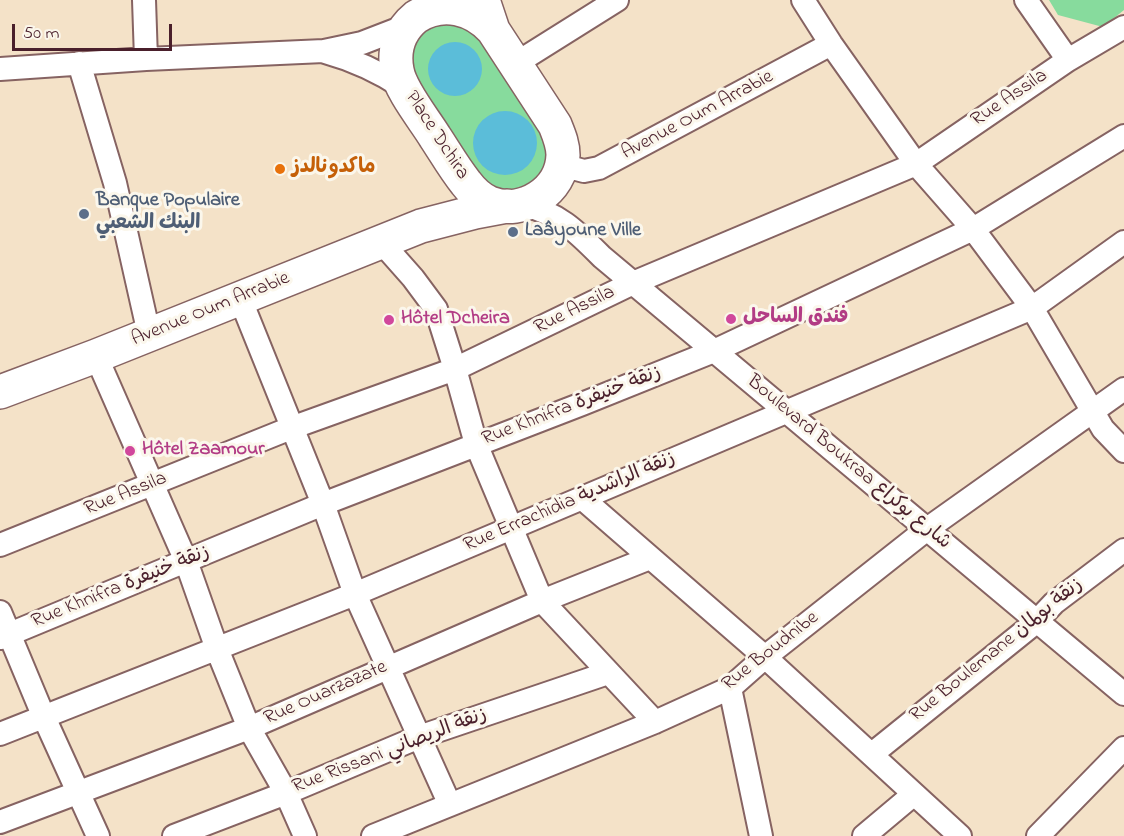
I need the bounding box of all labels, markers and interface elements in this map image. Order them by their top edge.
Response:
scale bar [15,12,176,50]
text: 50 m [23,21,60,47]
street label: Rue Assila [967,65,1053,133]
street label: Avenue Oum Arrabie [618,66,778,166]
street label: Place Dchira [398,87,474,185]
place label: ماكدونالدز [292,157,375,181]
marker: ماكدونالدز [273,162,287,176]
place label: Banque Populaire البنك الشعبي [96,190,240,237]
marker: Banque Populaire البنك الشعبي [77,207,91,221]
place label: Laâyoune Ville [525,220,641,244]
marker: Laâyoune Ville [506,225,520,239]
street label: Avenue Oum Arrabie [128,267,294,353]
street label: Rue Assila [531,281,619,341]
place label: فندق الساحل [743,307,848,331]
place label: Hôtel Dcheira [401,308,510,332]
marker: فندق الساحل [724,312,738,326]
marker: Hôtel Dcheira [382,313,396,327]
street label: Rue Khnifra زنقة خنيفرة [479,362,665,452]
street label: Boulevard Boukraa شارع بوكراع [741,370,955,556]
place label: Hôtel Zaamour [142,439,265,463]
marker: Hôtel Zaamour [123,444,137,458]
street label: Rue Errachidia زنقة الراشدية [461,447,679,559]
street label: Rue Assila [81,468,171,522]
street label: Rue Khnifra زنقة خنيفرة [28,541,214,635]
street label: Rue Boulemane زنقة بولمان [906,574,1088,728]
street label: Rue Boudnibe [718,607,824,697]
street label: Rue Ouarzazate [261,656,391,732]
street label: Rue Rissani زنقة الريصاني [289,704,491,800]

